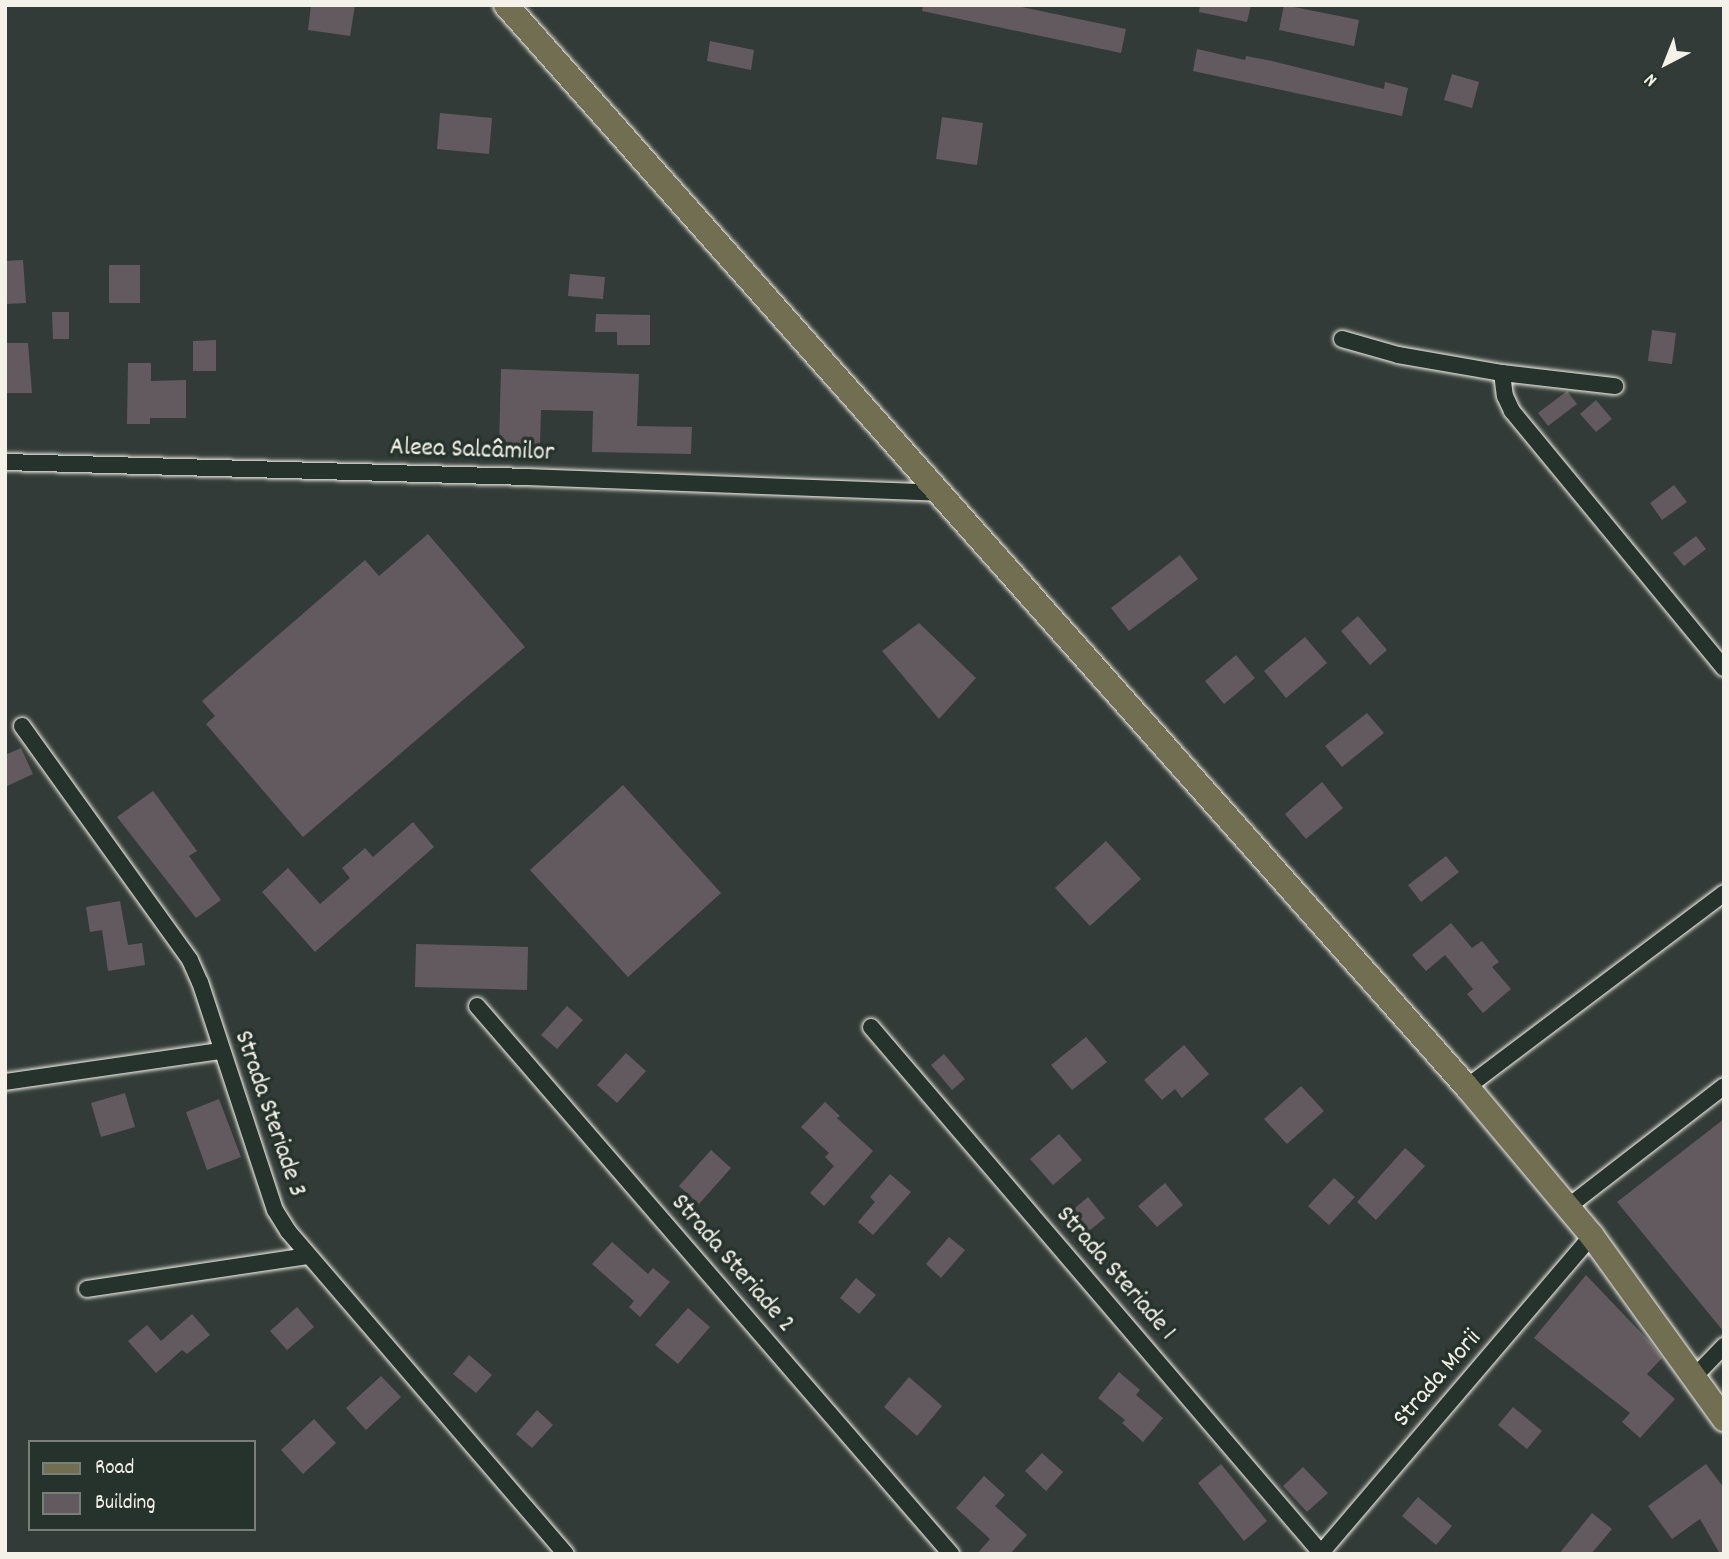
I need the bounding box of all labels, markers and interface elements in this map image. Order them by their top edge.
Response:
north arrow [1631,28,1701,98]
text: N [1639,66,1664,92]
street label: Aleea Salcâmilor [389,433,555,469]
street label: Strada Steriade 3 [226,1027,312,1201]
street label: Strada Steriade 2 [663,1188,801,1340]
street label: Strada Steriade 1 [1048,1201,1182,1347]
street label: Strada Morii [1387,1324,1489,1434]
legend [28,1440,256,1531]
text: Road [95,1454,134,1484]
text: Building [95,1489,155,1519]

